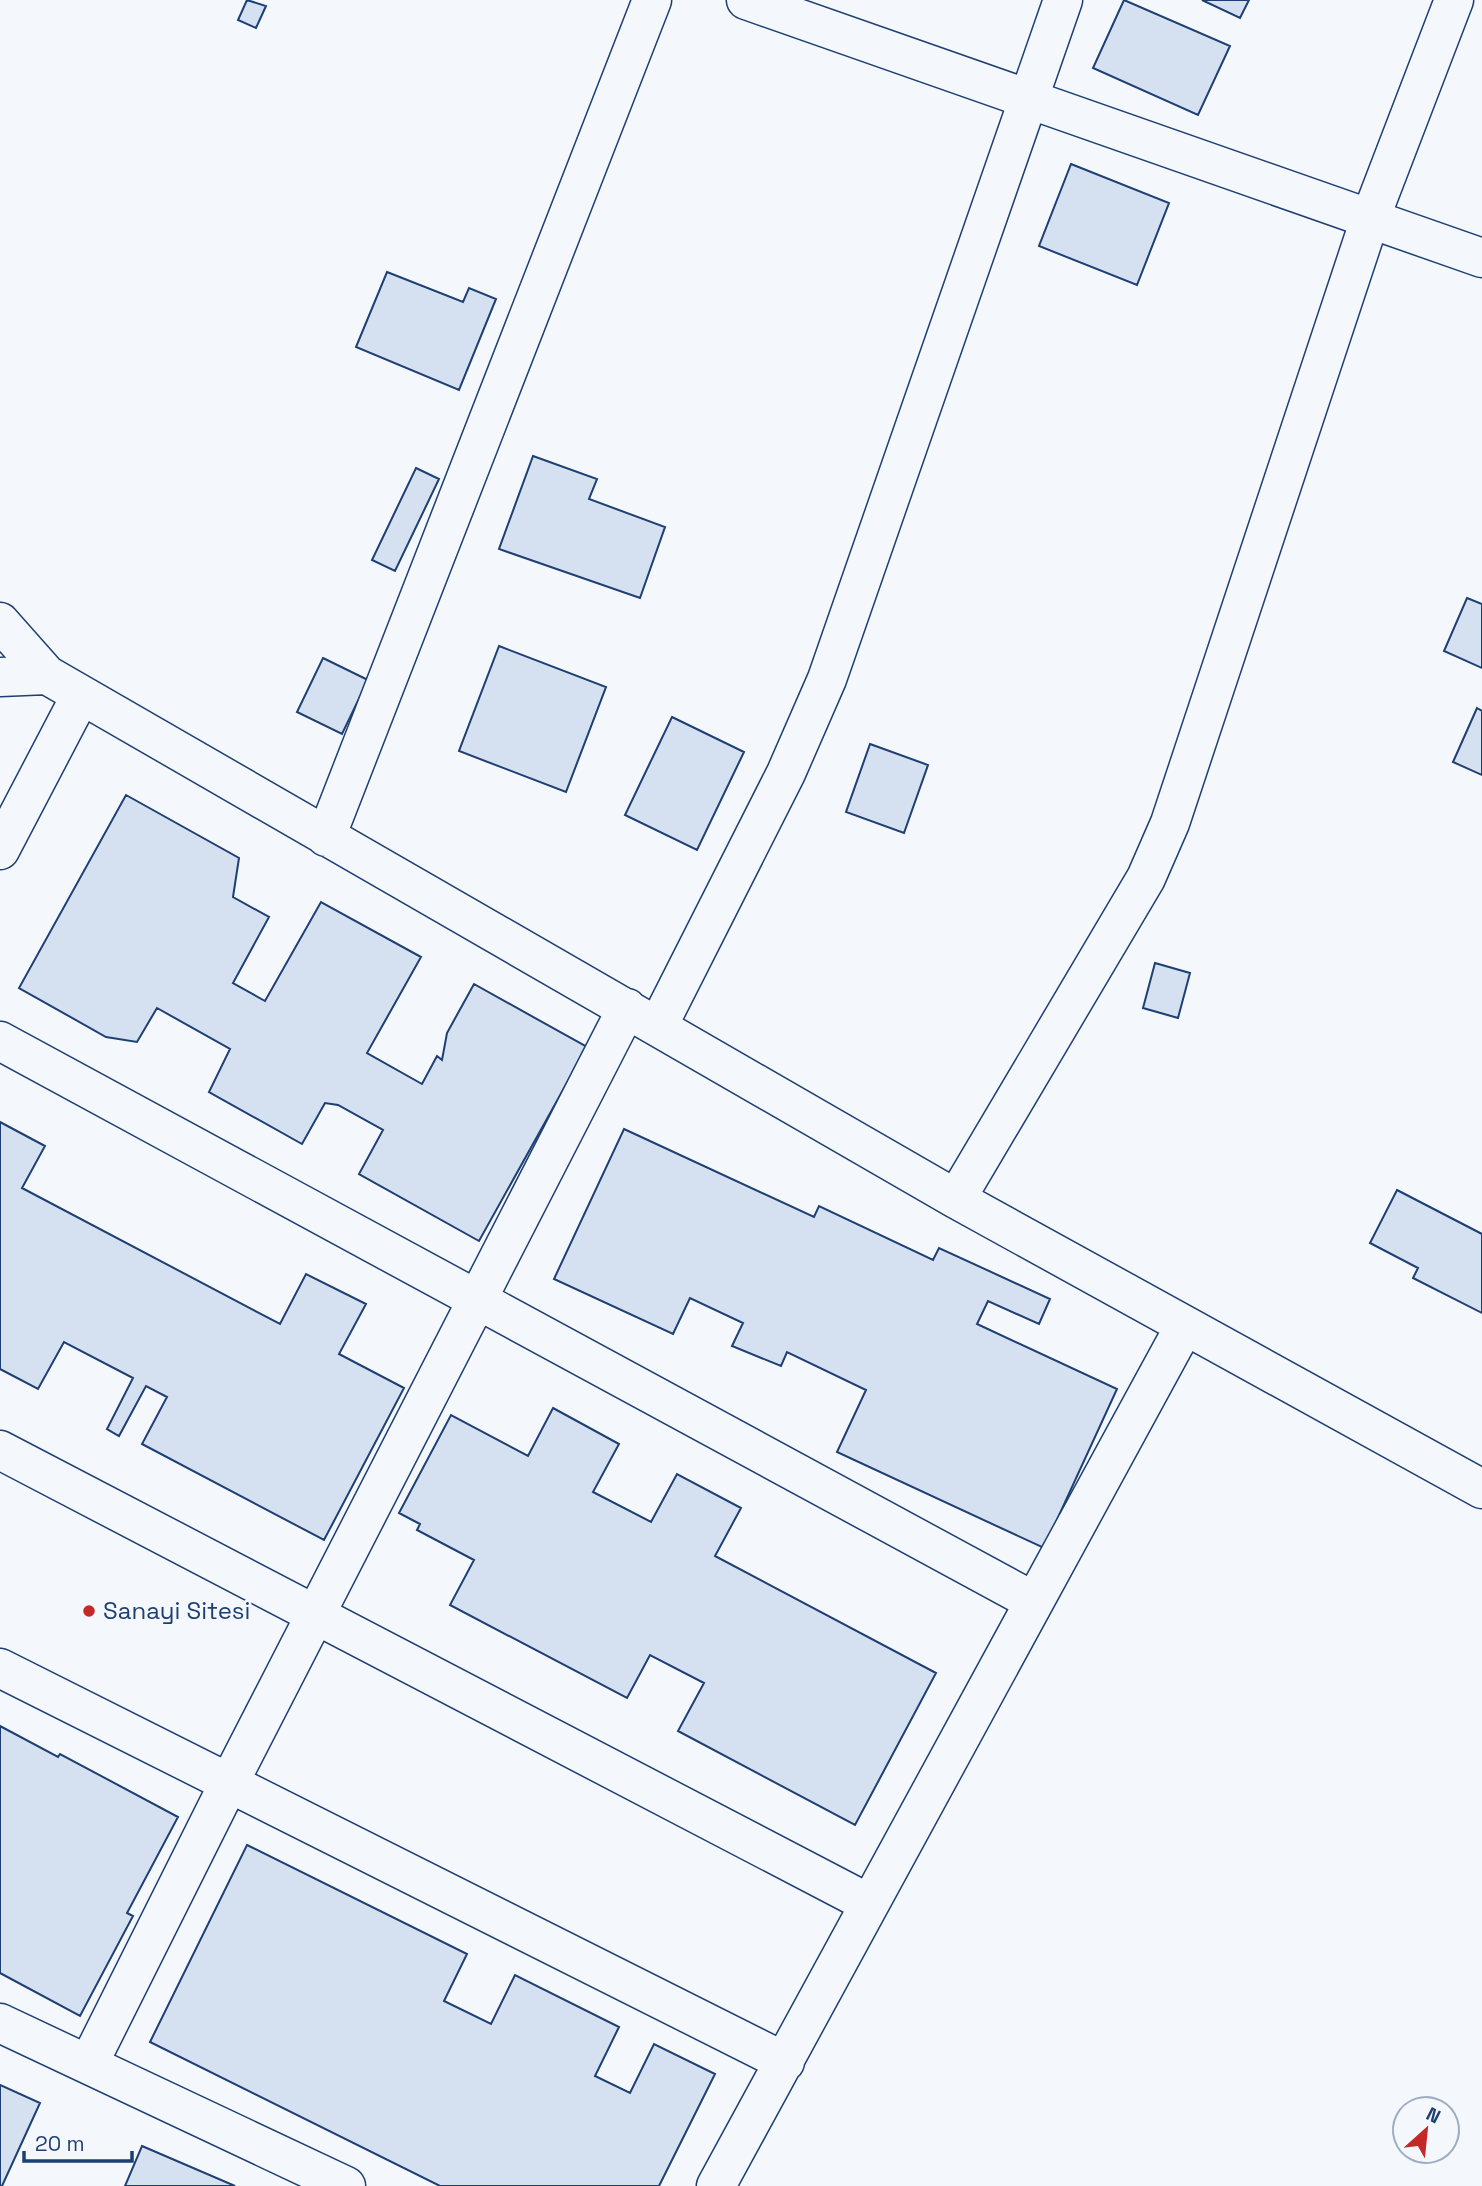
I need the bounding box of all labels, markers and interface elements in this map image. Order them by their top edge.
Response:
place label: Sanayi Sitesi [103,1595,250,1626]
marker: Sanayi Sitesi [81,1603,97,1619]
north arrow [1391,2095,1461,2165]
text: N [1422,2101,1445,2129]
scale bar [24,2120,133,2164]
text: 20 m [35,2130,85,2157]

